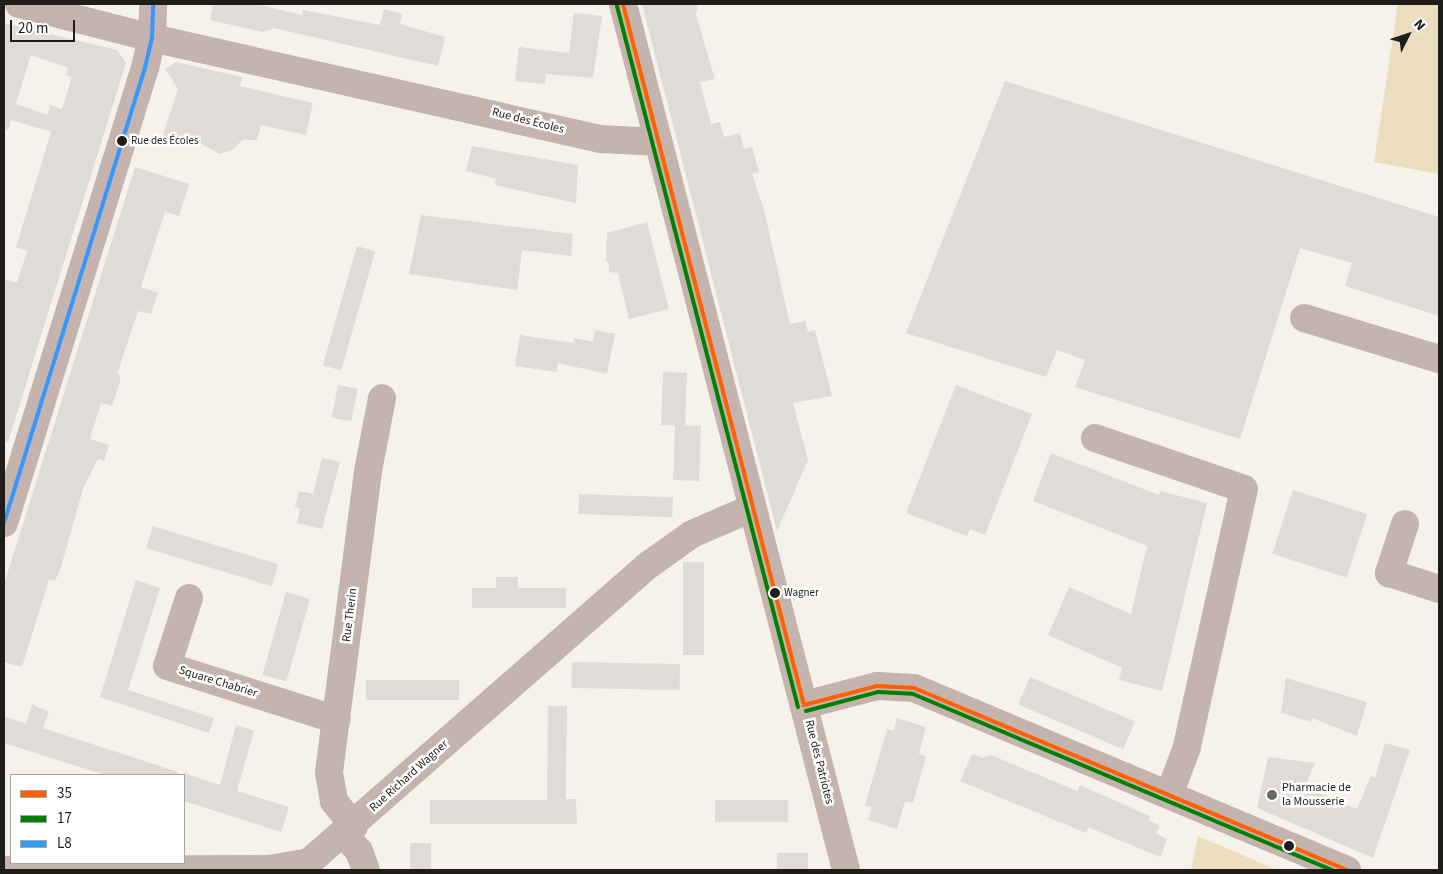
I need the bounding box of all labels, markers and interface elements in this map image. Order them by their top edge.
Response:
scale bar [12,10,78,42]
north arrow [1383,10,1433,60]
text: N [1409,15,1430,35]
text: 20 m [18,18,48,39]
street label: Rue des Écoles [490,105,566,137]
place label: Rue des Écoles [131,134,199,148]
marker: Rue des Écoles [117,136,127,146]
place label: Wagner [784,586,819,600]
street label: Rue Therin [340,587,360,643]
marker: Wagner [770,588,780,598]
street label: Square Chabrier [177,663,259,701]
street label: Rue des Patriotes [802,718,836,806]
street label: Rue Richard Wagner [367,737,451,815]
legend [10,774,185,864]
place label: Pharmacie de la Mousserie [1282,781,1351,809]
text: 35 [57,783,72,804]
marker: Pharmacie de la Mousserie [1266,789,1278,801]
text: 17 [57,808,72,829]
text: L8 [57,833,72,854]
unlabelled marker [1284,841,1294,851]

